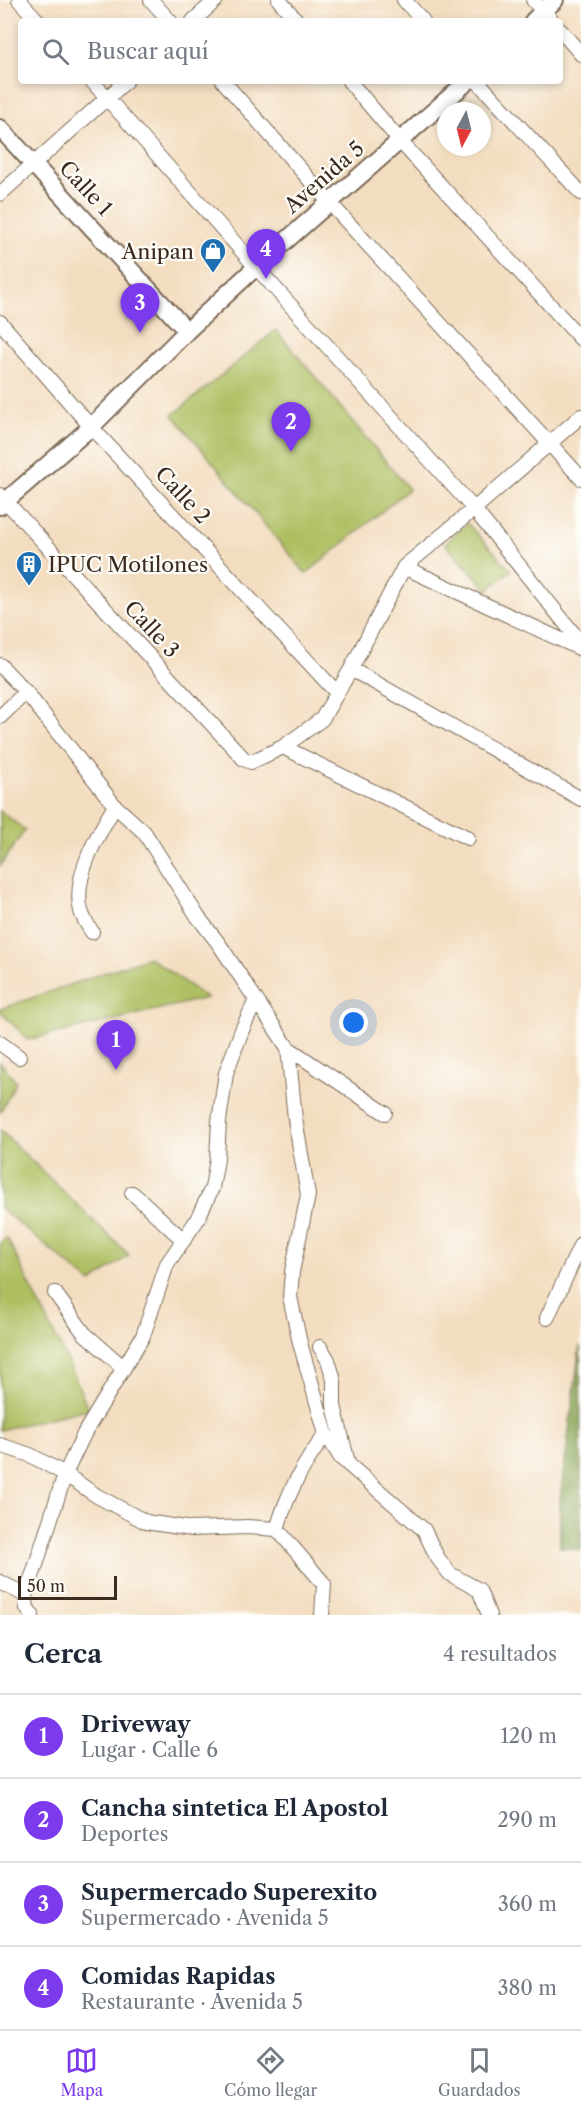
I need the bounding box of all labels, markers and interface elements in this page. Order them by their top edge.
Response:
search box [18,18,563,84]
icon: search [39,35,72,68]
text: Buscar aquí [87,38,209,65]
north arrow [437,102,491,156]
street label: Avenida 5 [278,136,369,219]
street label: Calle 1 [54,155,118,221]
pin: 4 [246,230,286,279]
shop icon: Anipan [198,236,228,274]
place label: Anipan [121,239,194,264]
pin: 3 [120,284,160,333]
pin: 2 [272,402,310,452]
street label: Calle 2 [150,461,216,529]
building icon: IPUC Motilones [14,549,44,587]
place label: IPUC Motilones [48,552,208,577]
street label: Calle 3 [119,595,185,663]
your location [339,1008,368,1037]
pin: 1 [96,1020,136,1070]
scale bar [18,1573,117,1600]
text: 50 m [27,1576,65,1596]
text: Cerca [24,1638,102,1670]
text: 4 resultados [443,1642,557,1666]
text: Driveway [81,1711,191,1738]
text: 1 [39,1724,48,1748]
text: 120 m [500,1724,557,1748]
text: Lugar · Calle 6 [81,1738,218,1762]
text: Cancha sintetica El Apostol [81,1795,388,1822]
text: 2 [38,1808,49,1832]
text: 290 m [497,1808,557,1832]
text: Deportes [81,1822,168,1846]
text: Supermercado Superexito [81,1879,377,1906]
text: 3 [38,1892,49,1916]
text: 360 m [498,1892,557,1916]
text: Supermercado · Avenida 5 [81,1906,329,1930]
text: Comidas Rapidas [81,1963,275,1990]
text: 4 [38,1976,49,2000]
text: 380 m [498,1976,557,2000]
text: Restaurante · Avenida 5 [81,1990,303,2014]
tab: Mapa [60,2044,103,2100]
tab: Cómo llegar [224,2044,317,2100]
tab: Guardados [438,2044,521,2100]

